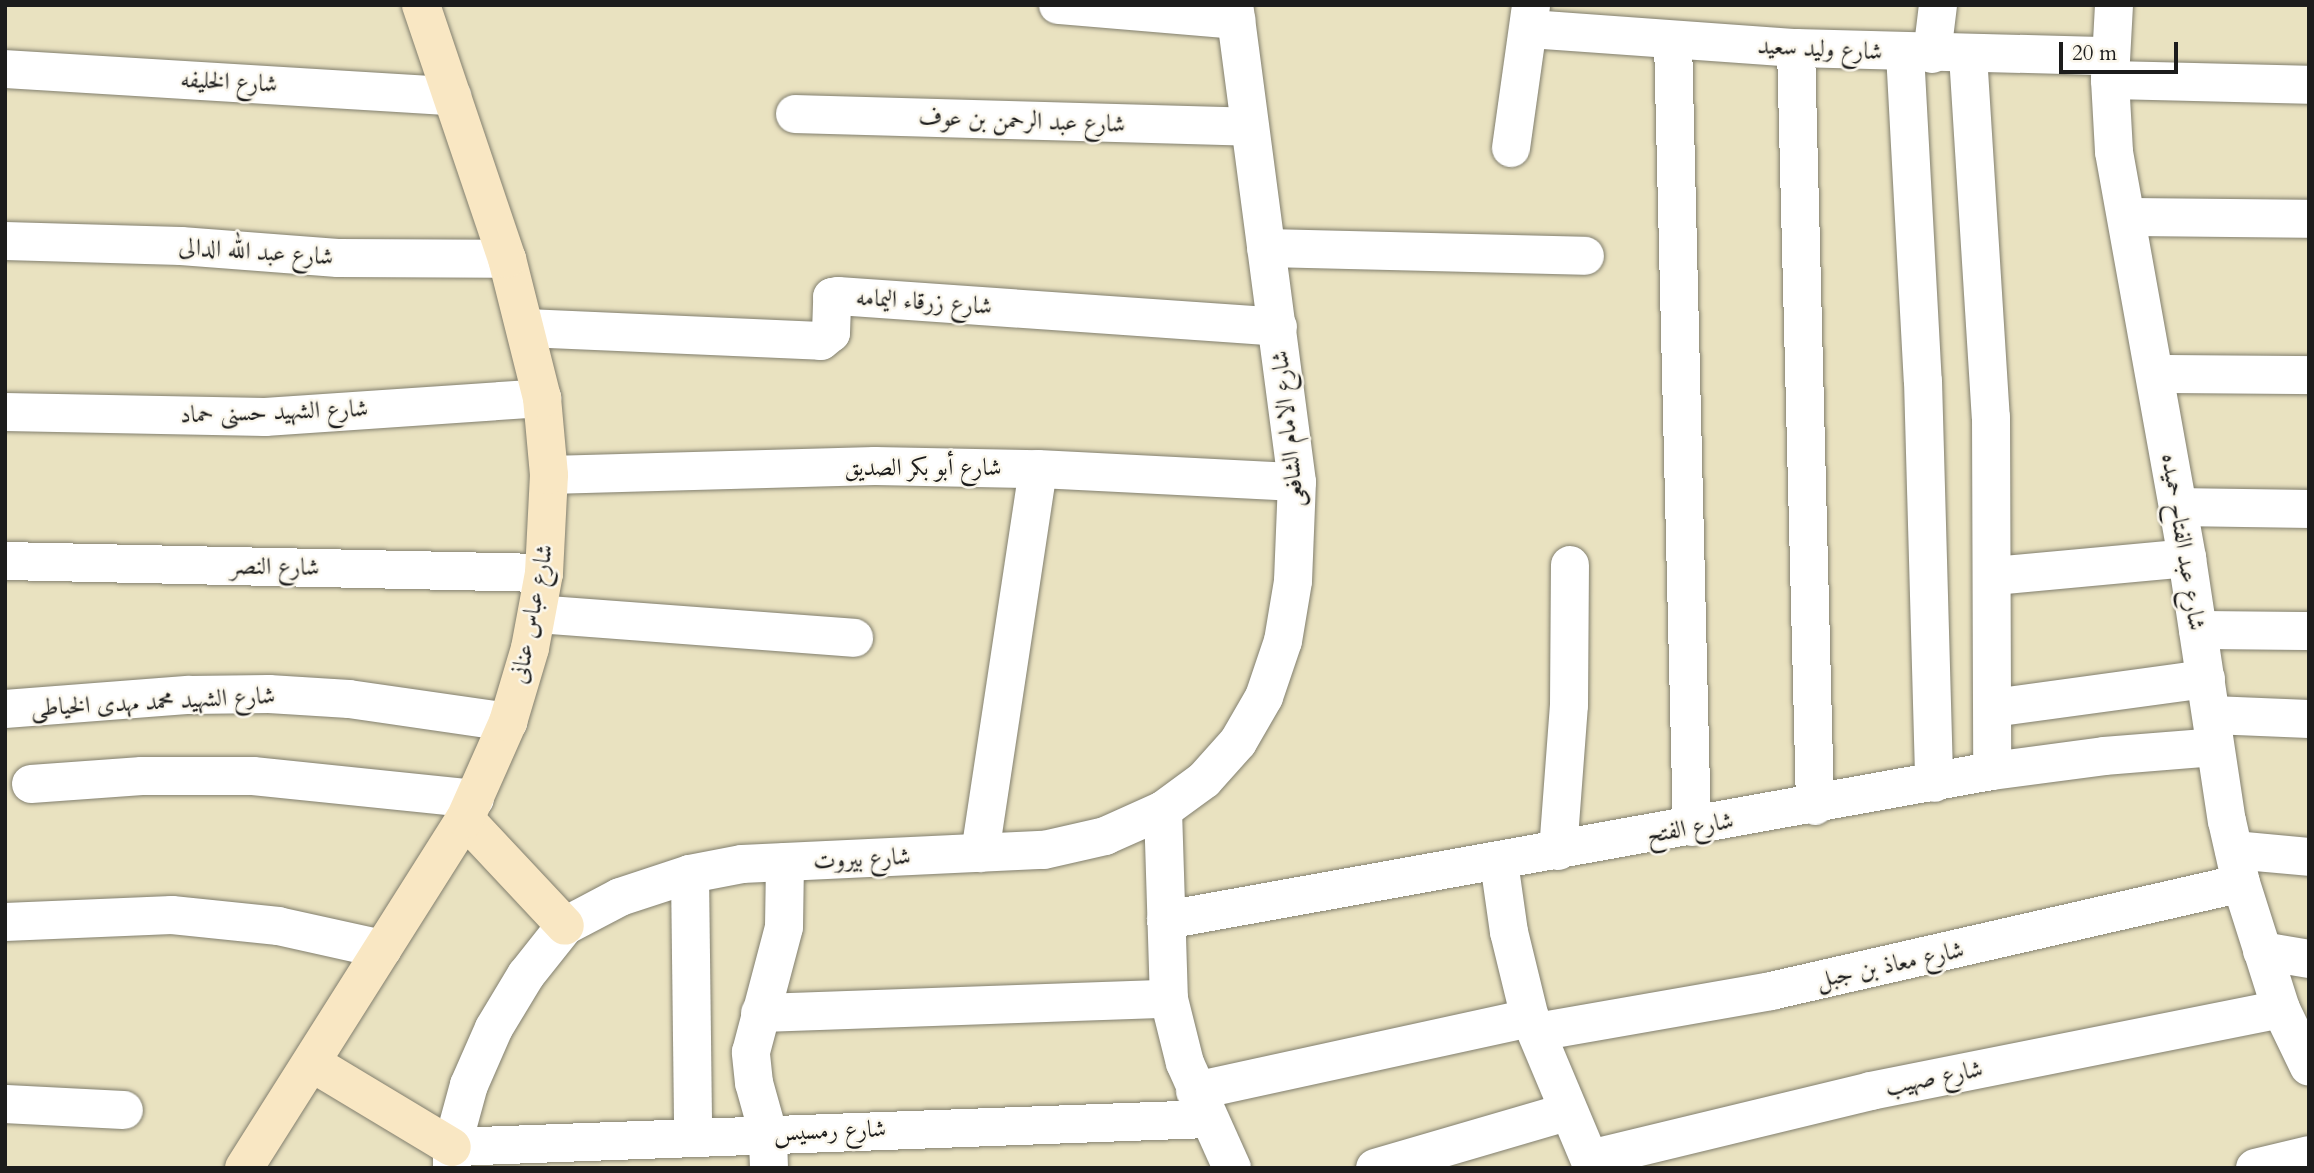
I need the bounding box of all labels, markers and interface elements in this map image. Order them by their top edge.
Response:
scale bar [2062,28,2181,72]
street label: شارع وليد سعيد [1757,31,1883,67]
text: 20 m [2072,39,2117,68]
street label: شارع الخليفه [180,65,278,99]
street label: شارع عبد الرحمن بن عوف [918,103,1126,139]
street label: شارع عبد الله الدالى [178,232,334,272]
street label: شارع زرقاء اليمامه [855,283,993,321]
street label: شارع الامام الشافعى [1265,349,1311,509]
street label: شارع الشهيد حسنى حماد [179,394,369,430]
street label: شارع عبد الفتاح حميده [2155,451,2211,633]
street label: شارع أبو بكر الصديق [844,454,1002,482]
street label: شارع عباس عنانى [504,542,560,686]
street label: شارع النصر [230,552,320,582]
street label: شارع الشهيد محمد مهدى الخياطى [30,681,276,723]
street label: شارع الفتح [1644,806,1736,850]
street label: شارع بيروت [812,842,912,876]
street label: شارع معاذ بن جبل [1813,935,1967,995]
street label: شارع صهيب [1883,1054,1985,1102]
street label: شارع رمسيس [773,1115,887,1147]

